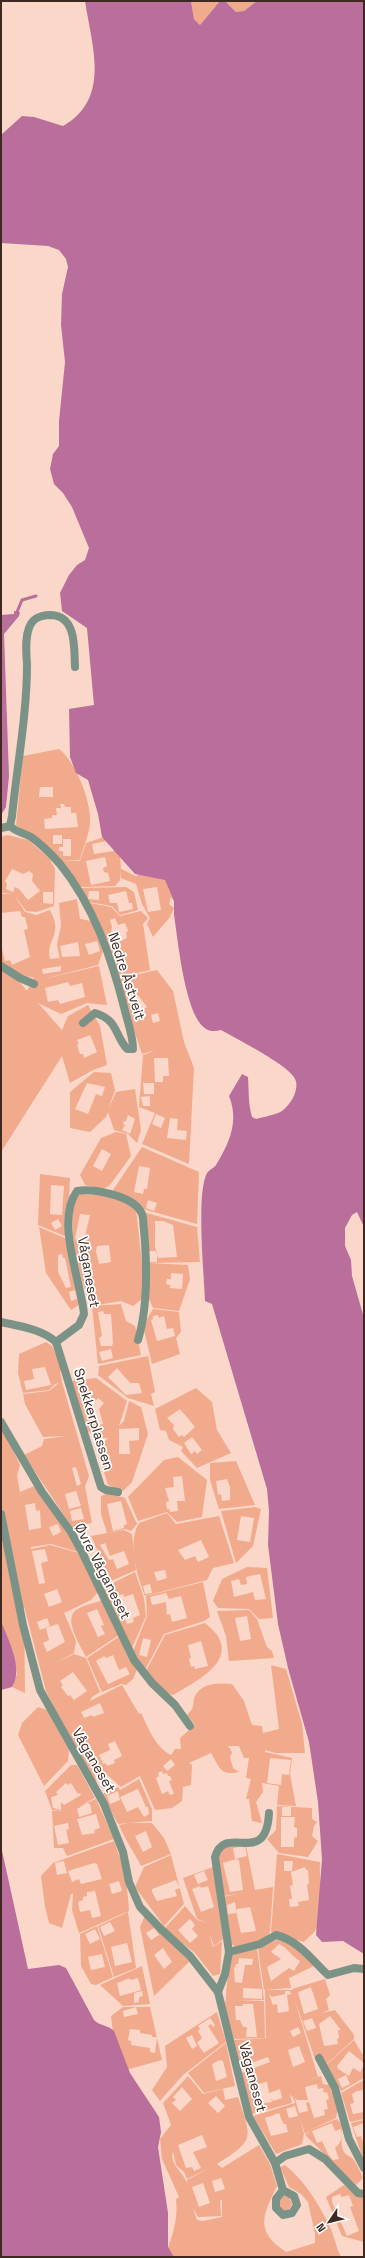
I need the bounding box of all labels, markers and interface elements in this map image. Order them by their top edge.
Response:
street label: Nedre Åstveit [104,930,150,1022]
street label: Våganeset [74,1235,104,1309]
street label: Snekkerplassen [70,1366,118,1472]
street label: Øvre Våganeset [71,1520,135,1622]
street label: Våganeset [68,1724,120,1796]
street label: Våganeset [235,2040,271,2114]
north arrow [309,2202,349,2242]
text: N [313,2221,329,2235]

